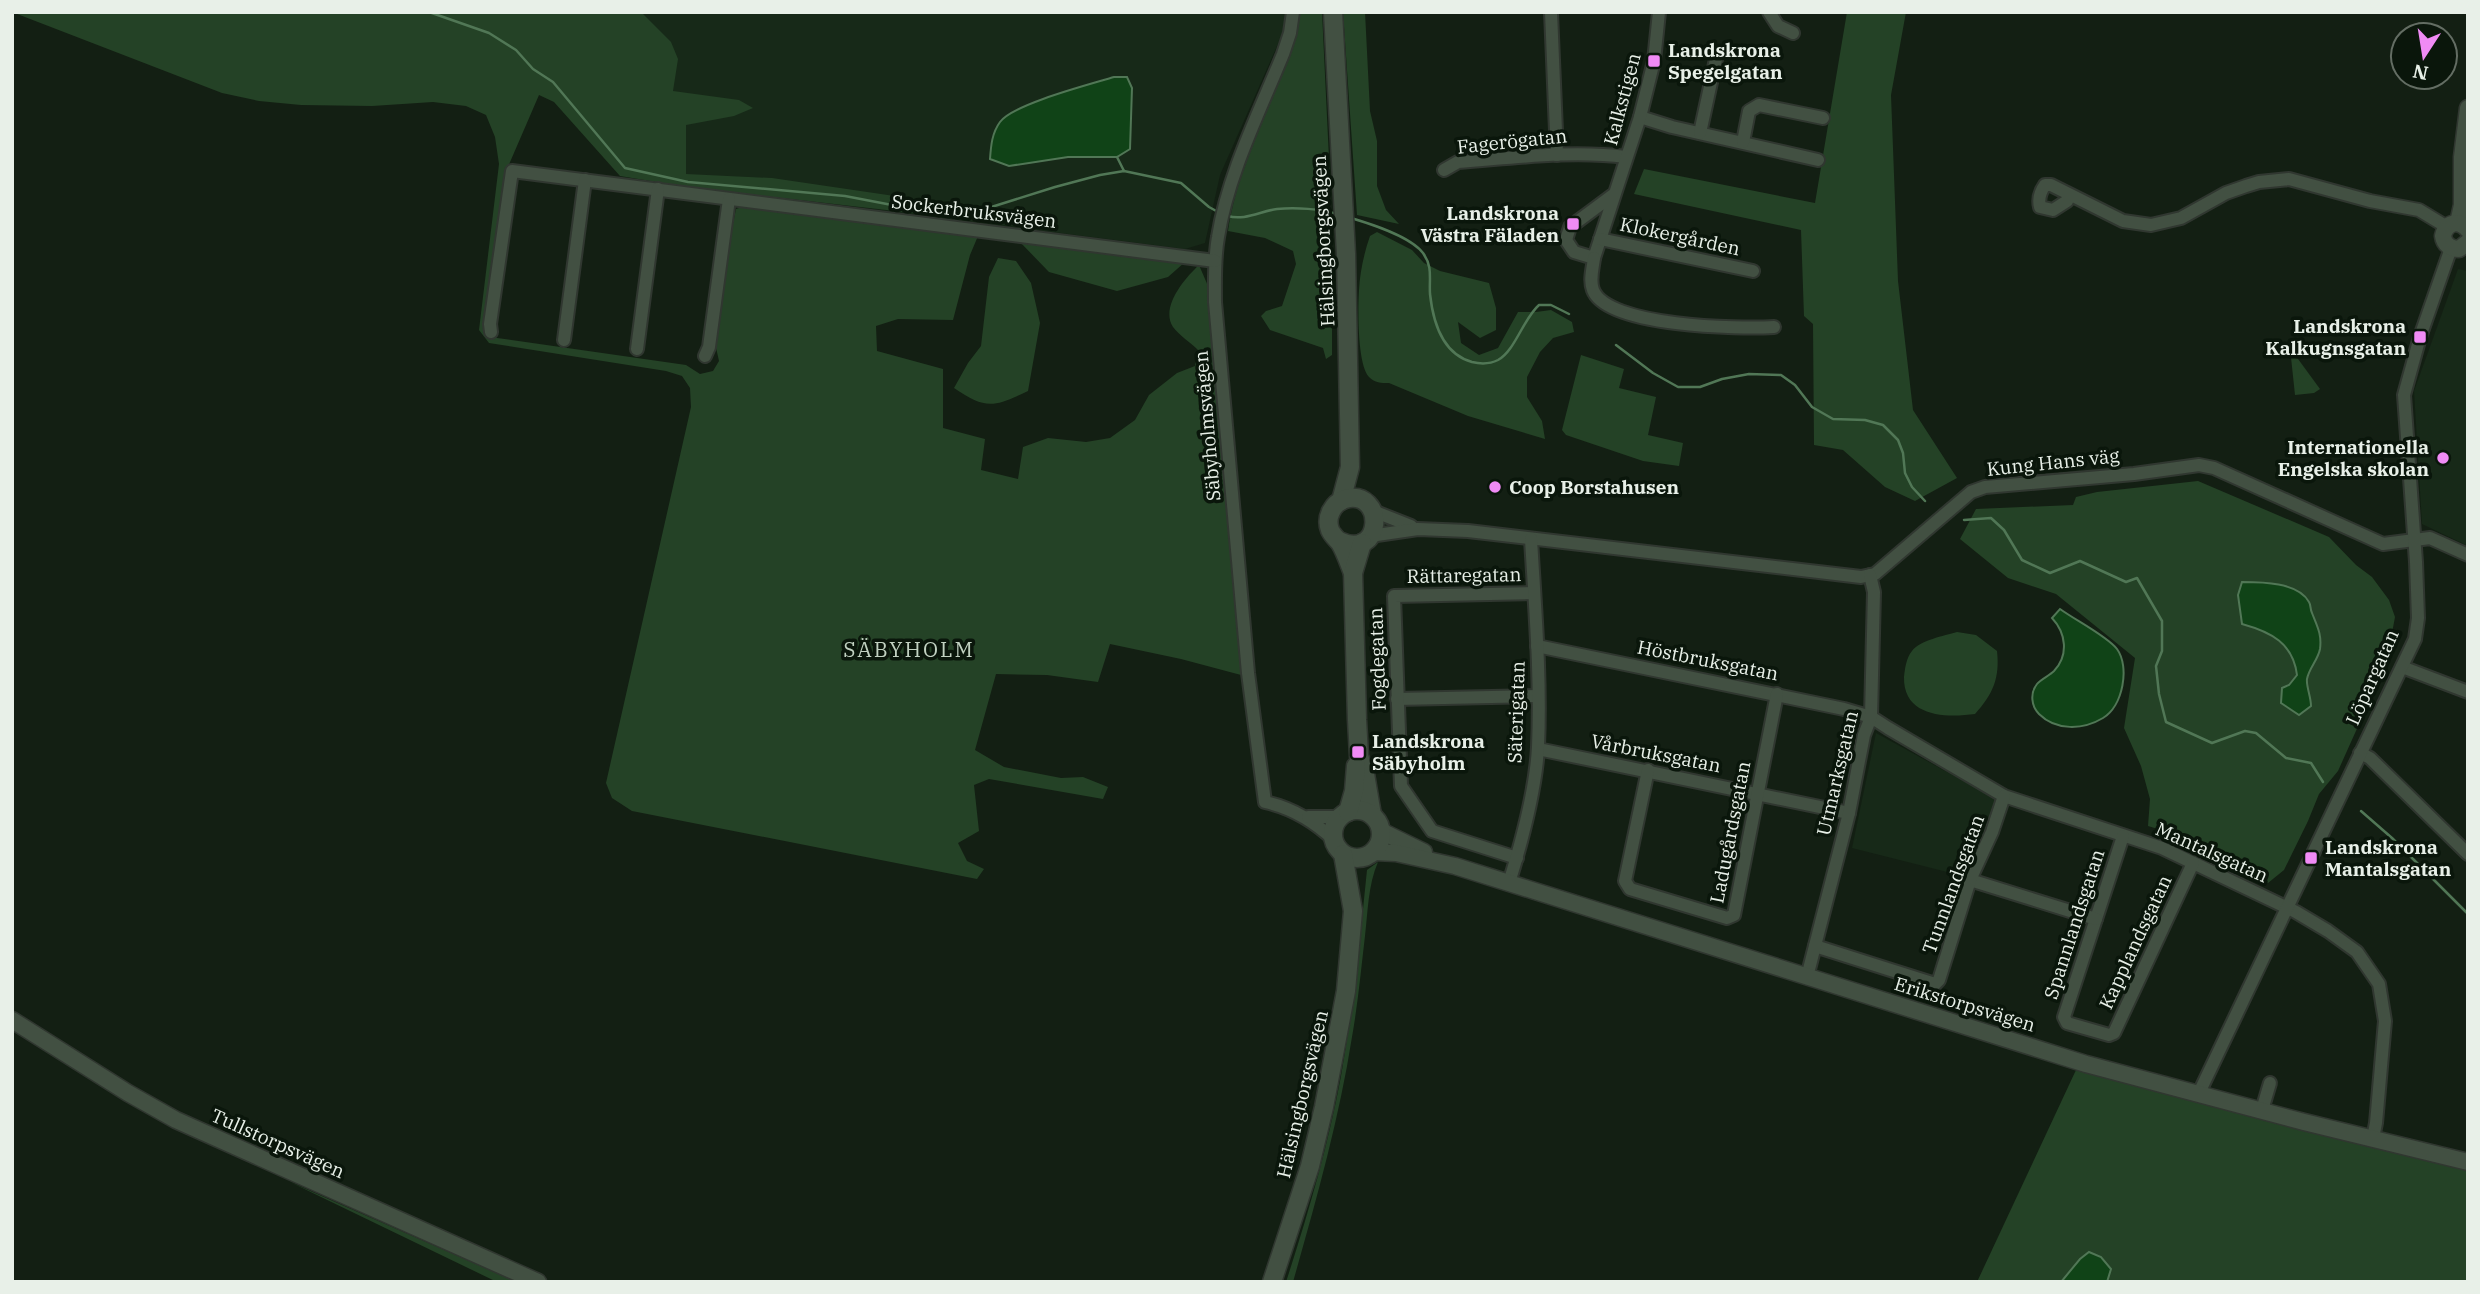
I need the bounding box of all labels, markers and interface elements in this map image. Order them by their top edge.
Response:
north arrow [2389,21,2459,91]
place label: Landskrona Spegelgatan [1668,38,1783,84]
street label: Kalkstigen [1598,50,1646,148]
marker: Landskrona Spegelgatan [1646,53,1662,69]
text: N [2411,59,2430,86]
street label: Fagerögatan [1456,123,1568,159]
street label: Hälsingborgsvägen [1307,155,1339,327]
street label: Sockerbruksvägen [890,189,1058,233]
place label: Landskrona Västra Fäladen [1421,201,1559,247]
street label: Klokergården [1618,212,1742,260]
marker: Landskrona Västra Fäladen [1565,216,1581,232]
place label: Landskrona Kalkugnsgatan [2265,314,2406,360]
marker: Landskrona Kalkugnsgatan [2412,329,2428,345]
street label: Säbyholmsvägen [1188,350,1226,502]
place label: Internationella Engelska skolan [2278,435,2429,481]
street label: Kung Hans väg [1985,443,2121,481]
marker: Internationella Engelska skolan [2435,450,2451,466]
place label: Coop Borstahusen [1509,475,1680,499]
marker: Coop Borstahusen [1487,479,1503,495]
street label: Rättaregatan [1406,562,1522,588]
street label: Fogdegatan [1363,607,1391,711]
street label: Löpargatan [2340,625,2404,729]
district label: SÄBYHOLM [843,635,975,663]
street label: Höstbruksgatan [1635,635,1781,685]
street label: Säterigatan [1502,660,1530,764]
street label: Utmarksgatan [1811,708,1863,838]
place label: Landskrona Säbyholm [1372,729,1485,775]
street label: Vårbruksgatan [1589,729,1723,777]
marker: Landskrona Säbyholm [1350,744,1366,760]
street label: Ladugårdsgatan [1704,759,1756,905]
street label: Tunnlandsgatan [1917,811,1989,957]
street label: Mantalsgatan [2152,817,2272,887]
place label: Landskrona Mantalsgatan [2325,835,2452,881]
street label: Spannlandsgatan [2038,846,2110,1002]
marker: Landskrona Mantalsgatan [2303,850,2319,866]
street label: Kapplandsgatan [2093,871,2177,1013]
street label: Erikstorpsvägen [1892,971,2038,1037]
street label: Hälsingborgsvägen [1271,1008,1333,1180]
street label: Tullstorpsvägen [208,1103,348,1183]

